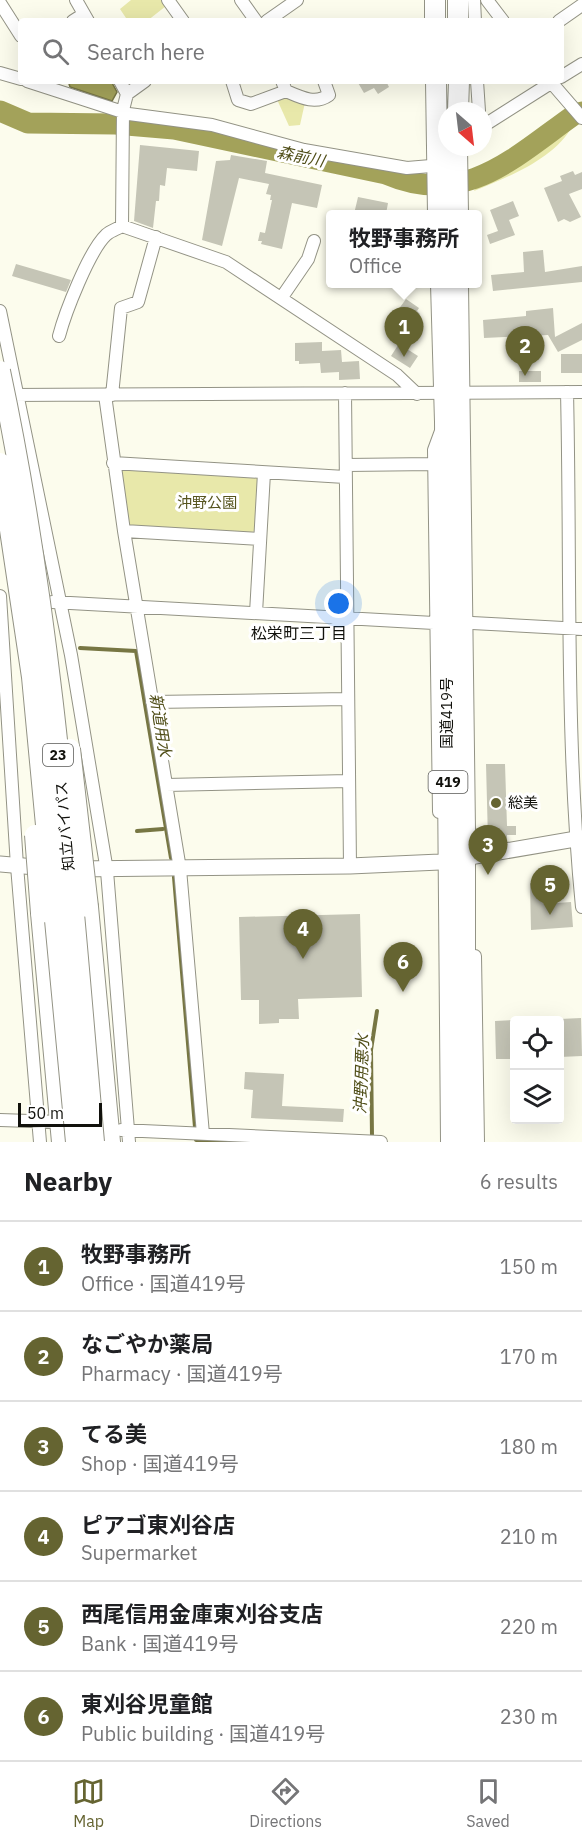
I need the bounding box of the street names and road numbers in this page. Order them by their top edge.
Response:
street label: 国道419号 [437,677,456,749]
road number: 23 [43,744,73,766]
road number: 419 [428,771,468,793]
street label: 知立バイパス [51,781,78,872]

